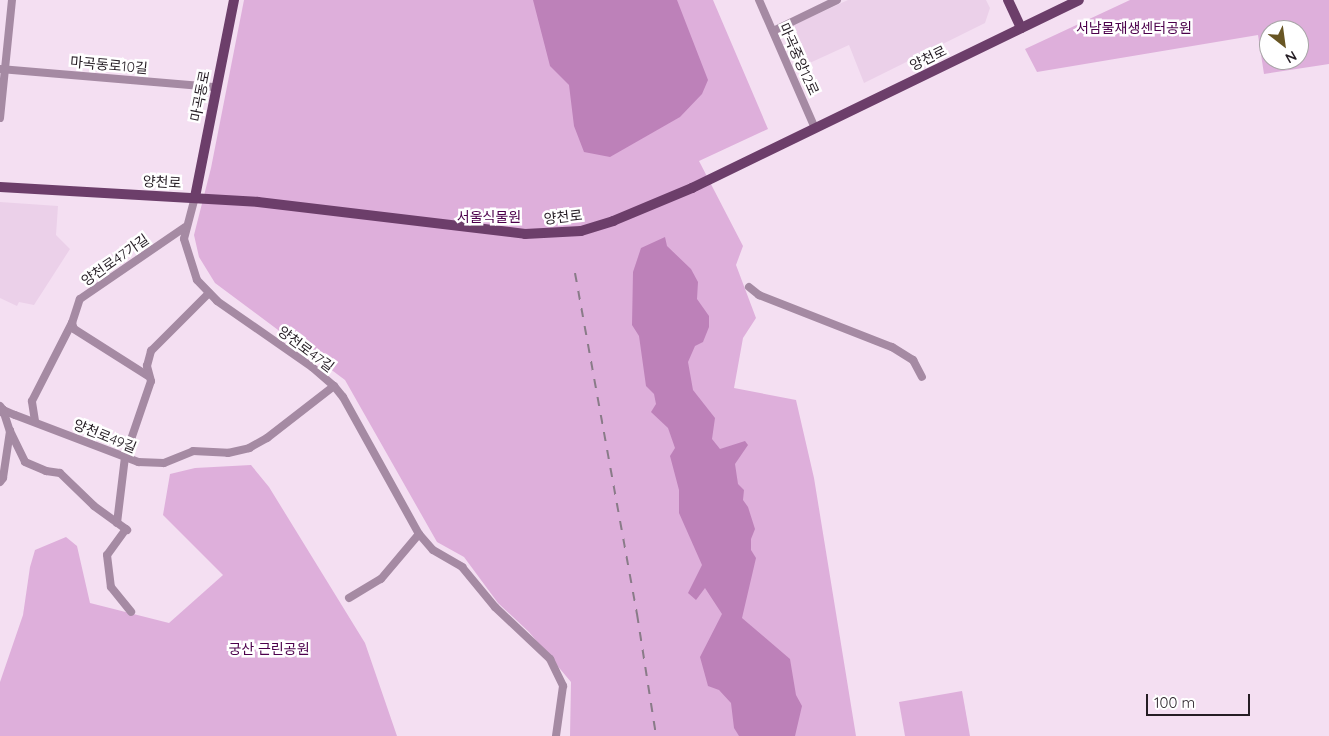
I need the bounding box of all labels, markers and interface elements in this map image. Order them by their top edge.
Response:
street label: 마곡중앙12로 [776,20,822,98]
park label: 서남물재생센터공원 [1076,20,1192,36]
north arrow [1259,20,1309,70]
street label: 양천로 [907,42,949,74]
text: N [1282,47,1300,67]
street label: 마곡동로10길 [69,53,149,77]
street label: 마곡동로 [187,69,213,123]
street label: 양천로 [142,173,182,191]
street label: 양천로 [543,207,583,227]
park label: 서울식물원 [457,209,521,225]
street label: 양천로47가길 [78,231,152,289]
street label: 양천로47길 [275,323,337,375]
street label: 양천로49길 [71,416,139,456]
park label: 궁산 근린공원 [228,641,310,657]
scale bar [1149,684,1253,716]
text: 100 m [1154,693,1195,712]

